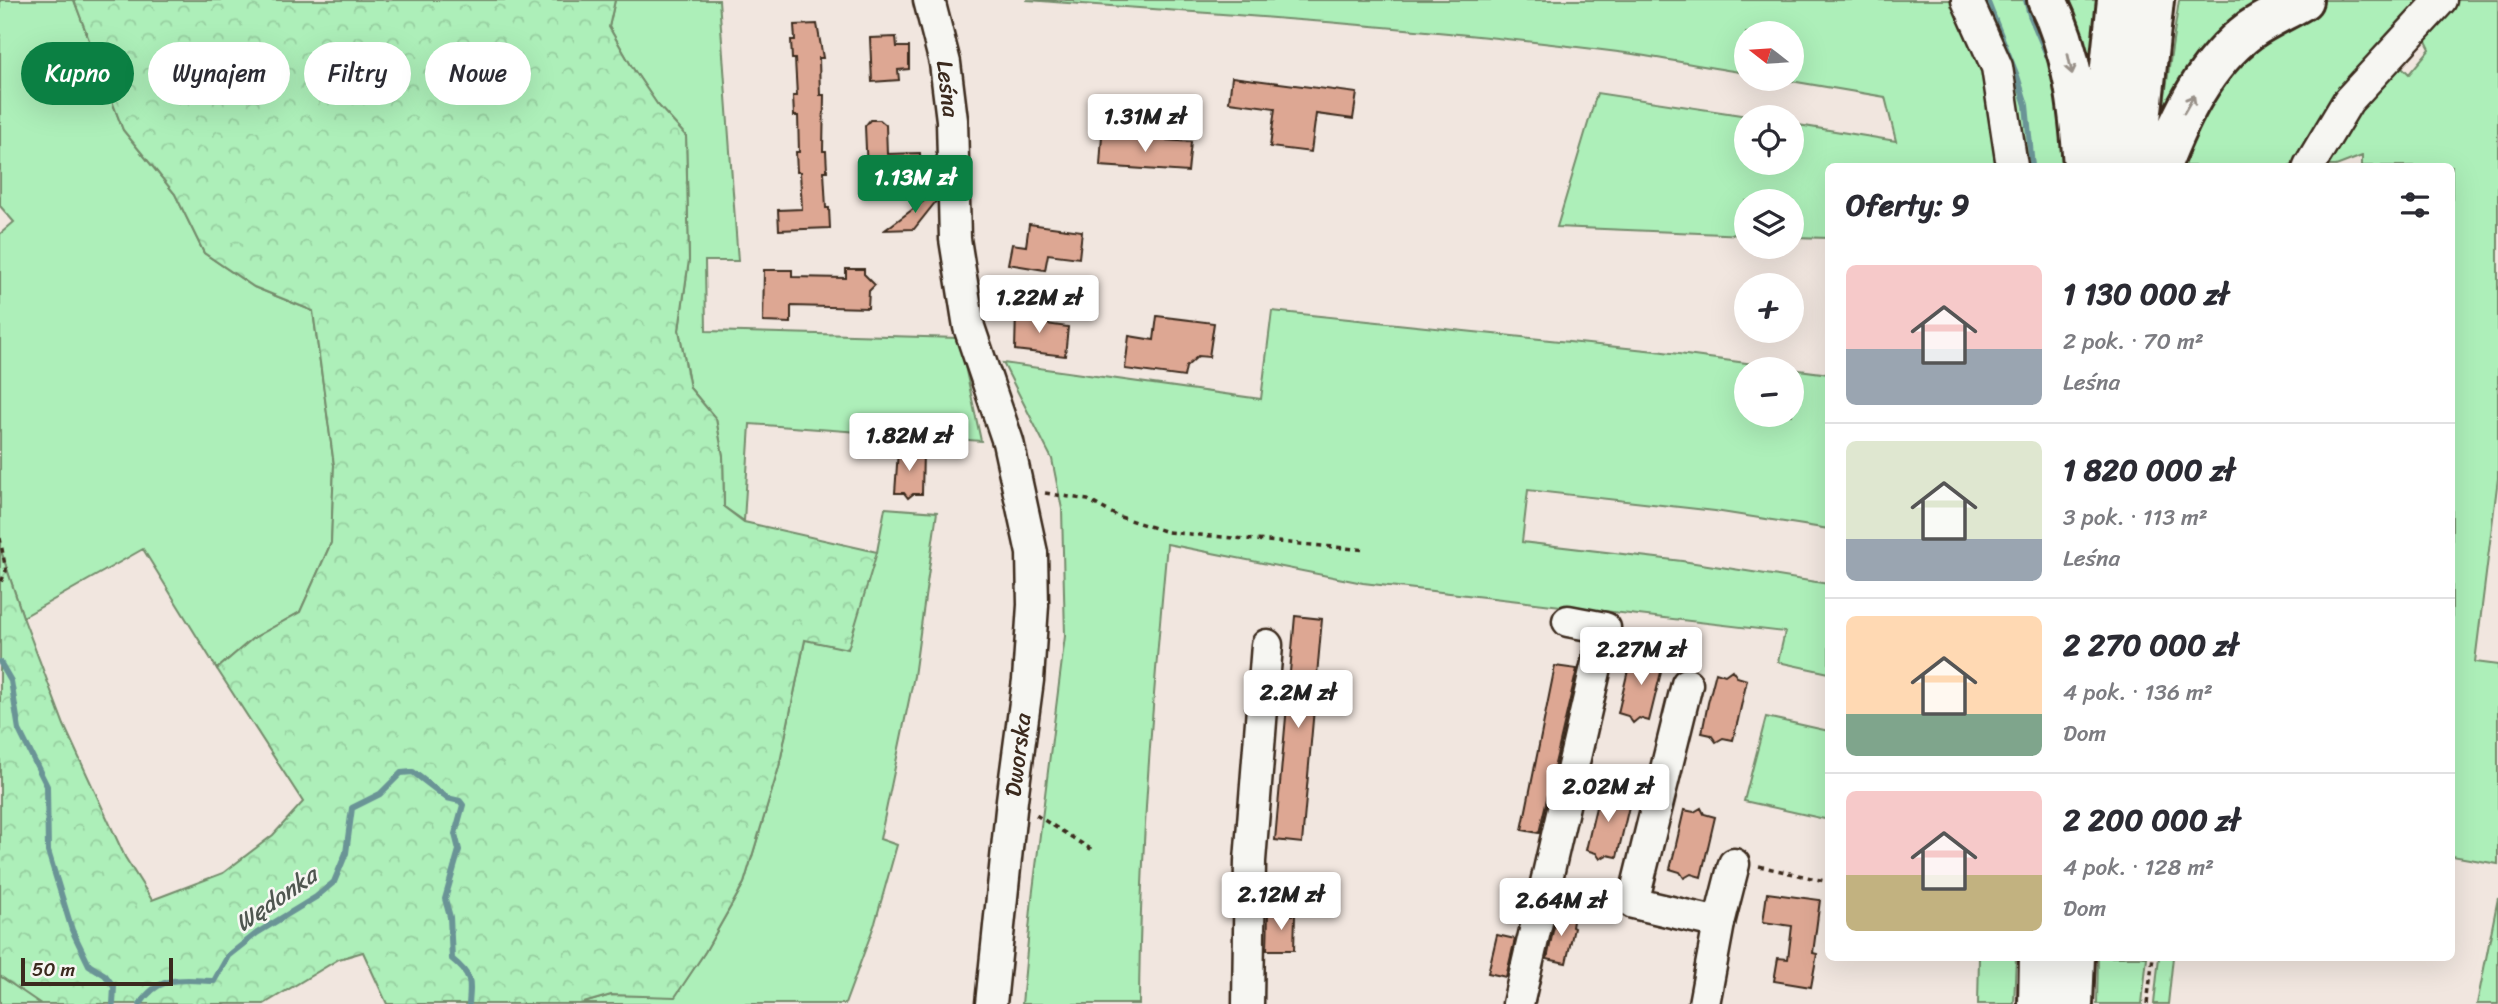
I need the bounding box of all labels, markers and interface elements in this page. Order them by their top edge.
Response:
north arrow [1734,21,1804,91]
map controls [1734,21,1804,427]
chip: Kupno [21,42,134,105]
chip: Wynajem [148,42,290,105]
chip: Filtry [304,42,411,105]
chip: Nowe [425,42,531,105]
one-way arrow [2064,52,2077,75]
street label: Leśna [924,58,972,120]
pin: 1.31M zł [1073,94,1217,154]
one-way arrow [2182,95,2196,115]
text: 1.31M zł [1104,96,1186,137]
button: locate [1734,105,1804,175]
pin: 1.13M zł [843,156,987,215]
text: 1.13M zł [874,157,956,198]
text: Oferty: 9 [1846,178,1969,232]
icon: filters [2396,186,2434,224]
button: layers [1734,189,1804,259]
text: 1 130 000 zł [2063,267,2229,321]
button: + [1734,273,1804,343]
pin: 1.22M zł [967,276,1111,335]
text: 1.22M zł [996,277,1082,318]
icon: home [1902,293,1986,377]
text: 2 pok. · 70 m² [2063,321,2204,362]
button: − [1734,357,1804,427]
text: Leśna [2063,362,2120,403]
pin: 1.82M zł [837,414,981,473]
text: 1.82M zł [865,415,953,456]
text: 1 820 000 zł [2063,443,2235,497]
icon: home [1902,469,1986,553]
text: 3 pok. · 113 m² [2063,497,2208,538]
text: Leśna [2063,538,2120,579]
text: 2 270 000 zł [2063,618,2238,672]
pin: 2.27M zł [1569,628,1713,687]
text: 2.27M zł [1596,629,1686,670]
icon: home [1902,644,1986,728]
pin: 2.2M zł [1233,670,1363,730]
text: 2.2M zł [1260,672,1336,713]
text: 4 pok. · 136 m² [2063,672,2213,713]
street label: Dworska [993,710,1044,799]
text: Dom [2063,713,2106,754]
pin: 2.02M zł [1536,764,1680,824]
text: 2.02M zł [1562,766,1654,807]
text: 2 200 000 zł [2063,793,2240,847]
icon: home [1902,819,1986,903]
text: 4 pok. · 128 m² [2063,847,2214,888]
water label: Wędonka [226,853,329,943]
pin: 2.12M zł [1209,872,1353,932]
text: 2.12M zł [1238,874,1324,915]
pin: 2.64M zł [1489,878,1633,938]
text: 2.64M zł [1516,880,1606,921]
text: Dom [2063,888,2106,929]
text: 50 m [32,953,75,986]
scale bar [21,955,173,987]

